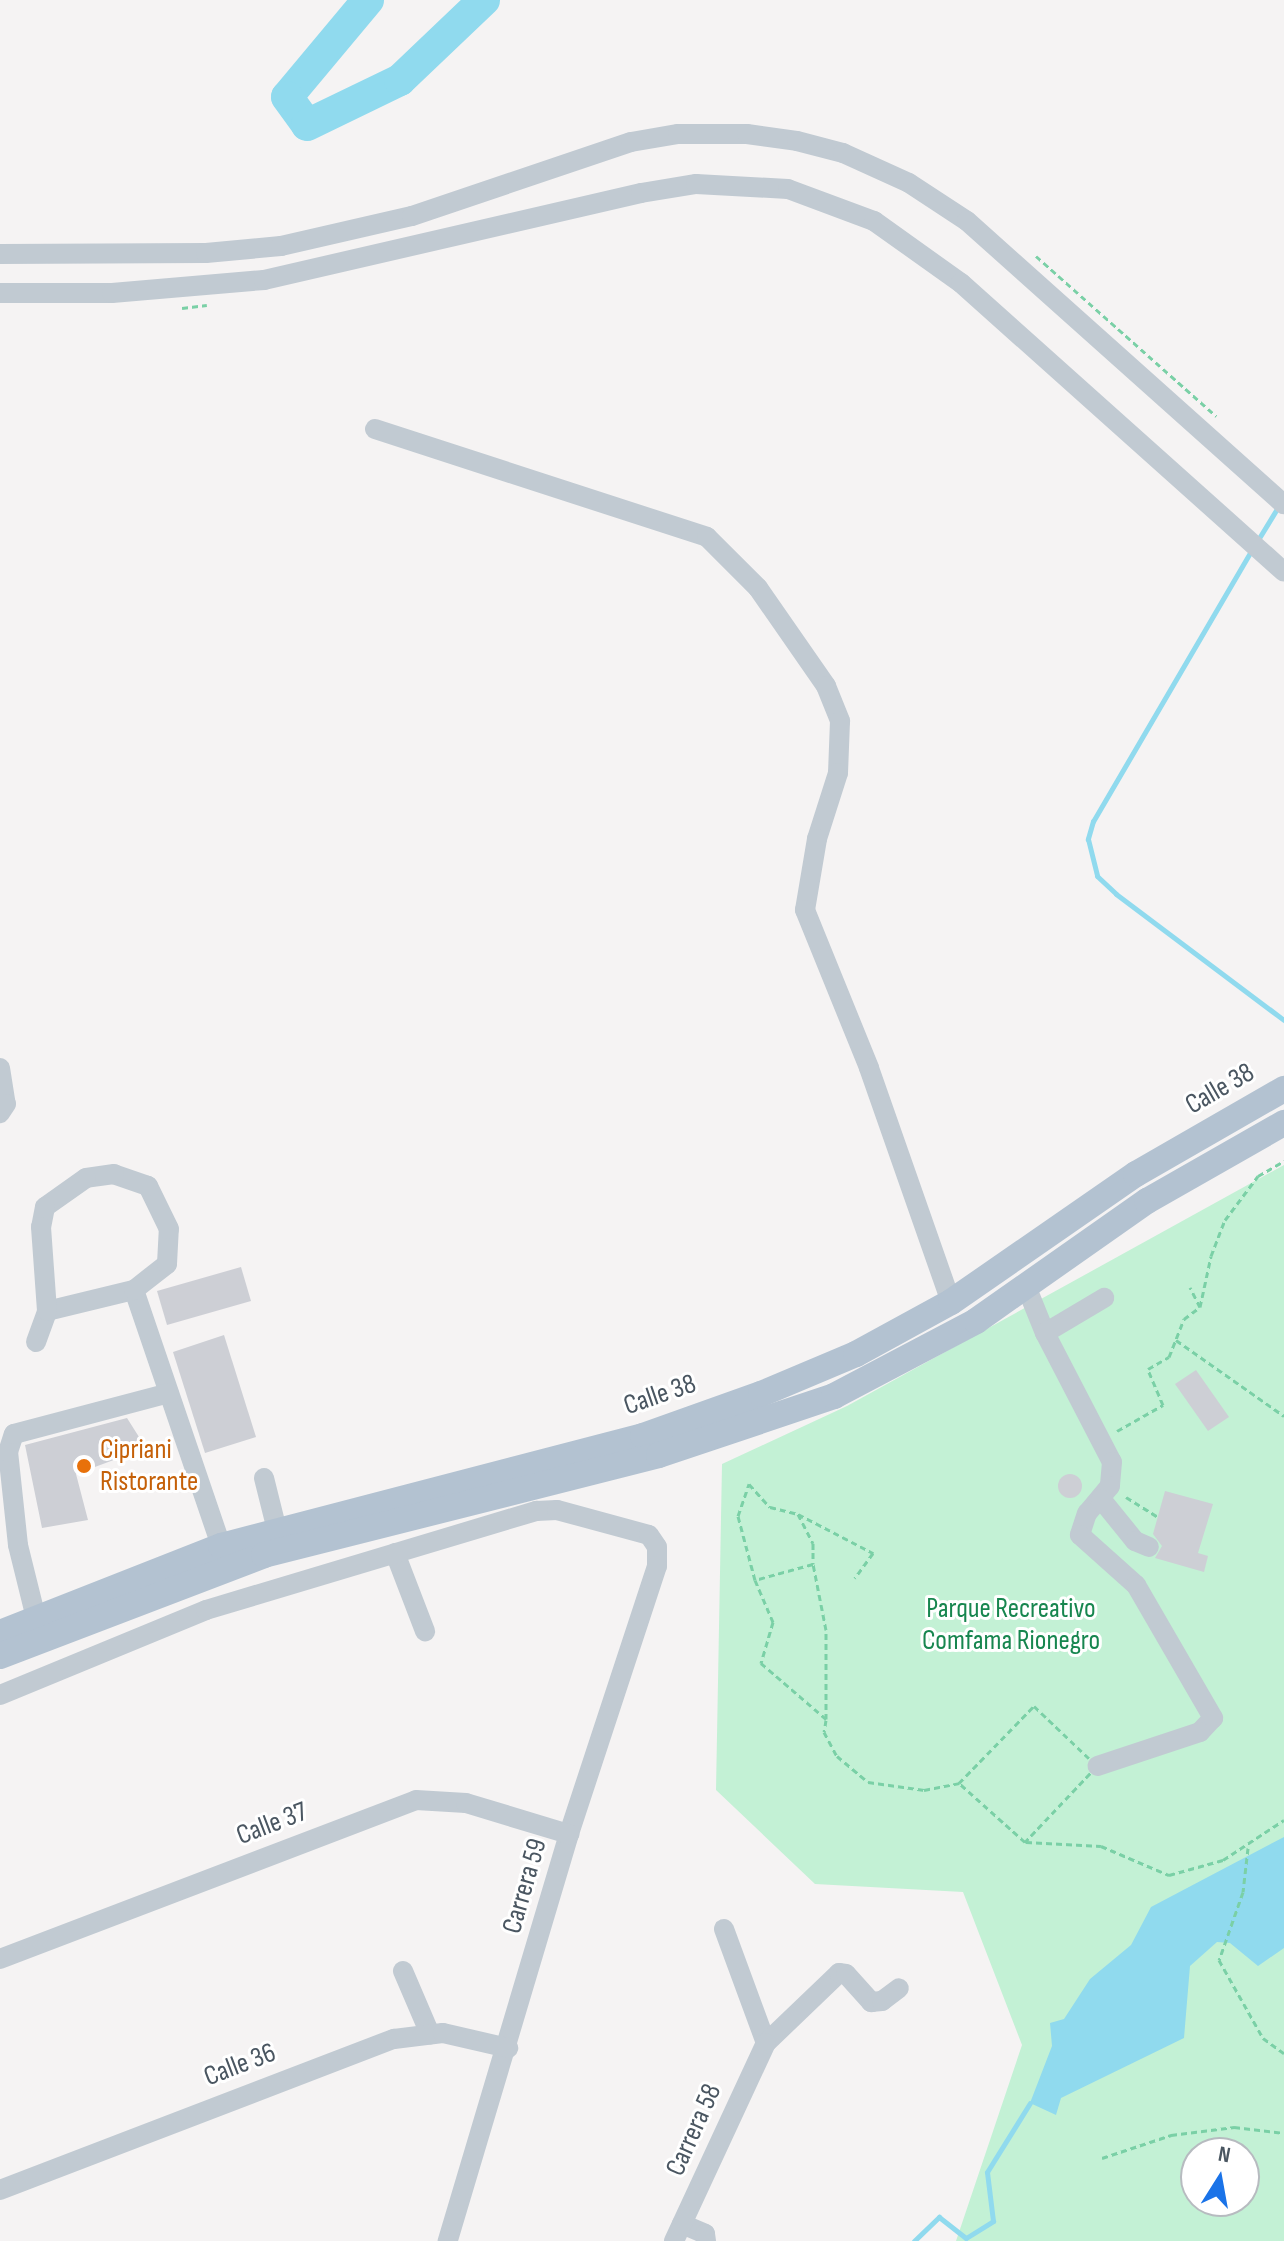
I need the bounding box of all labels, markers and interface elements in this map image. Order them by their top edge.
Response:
street label: Calle 38 [1180,1056,1260,1122]
street label: Calle 38 [620,1367,700,1423]
place label: Cipriani Ristorante [100,1433,198,1499]
marker: Cipriani Ristorante [75,1457,93,1475]
park label: Parque Recreativo Comfama Rionegro [922,1592,1100,1658]
street label: Calle 37 [232,1795,312,1853]
street label: Carrera 59 [495,1835,555,1937]
street label: Calle 36 [199,2036,281,2094]
street label: Carrera 58 [659,2079,729,2181]
north arrow [1180,2137,1260,2217]
text: N [1216,2141,1233,2169]

